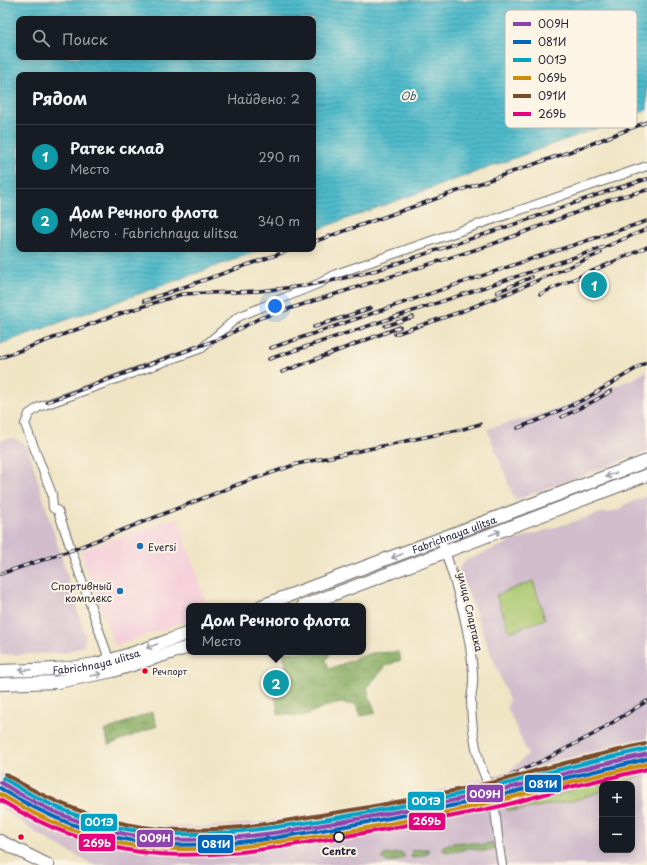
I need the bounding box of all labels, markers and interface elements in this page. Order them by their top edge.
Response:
legend [505,10,637,128]
text: 009Н [538,15,569,32]
search box [16,16,316,60]
icon: search [30,27,52,49]
text: Поиск [62,27,108,50]
text: 081И [538,33,566,50]
text: 001Э [538,51,567,68]
text: 069Ь [538,69,567,86]
text: Рядом [32,85,87,111]
water label: Ob [400,87,416,104]
text: 091И [538,87,566,104]
text: Найдено: 2 [227,89,300,108]
text: 269Ь [538,105,566,122]
text: Ратек склад [70,136,164,159]
text: 1 [42,147,48,166]
text: 290 m [259,147,300,166]
text: Место [70,159,110,178]
text: Дом Речного флота [70,200,219,223]
text: 2 [40,211,50,230]
text: 340 m [257,211,300,230]
text: Место · Fabrichnaya ulitsa [70,223,238,242]
pin: 1 [581,270,607,300]
your location [265,296,285,316]
one-way arrow [605,472,617,480]
street label: Fabrichnaya ulitsa [409,511,499,556]
one-way arrow [488,529,500,537]
place label: Eversi [148,539,177,554]
marker: Eversi [135,541,145,551]
one-way arrow [392,552,404,560]
street label: улица Спартака [455,571,488,654]
place label: Спортивный комплекс [51,578,112,605]
marker: Спортивный комплекс [115,586,125,596]
popup [186,603,366,655]
text: Дом Речного флота [202,608,350,631]
text: Место [202,631,241,650]
one-way arrow [147,642,159,650]
street label: Fabrichnaya ulitsa [52,644,142,677]
place label: Речпорт [152,664,188,678]
one-way arrow [19,666,32,674]
marker: Речпорт [140,666,150,676]
pin: 2 [263,668,289,698]
one-way arrow [89,670,102,678]
line badge: 081И [524,774,562,793]
text: 081И [529,775,558,792]
map controls [599,781,635,853]
button: + [599,781,635,817]
line badge: 009Н [466,784,504,803]
text: 009Н [469,785,501,802]
line badge: 001Э [407,791,445,811]
text: 001Э [411,792,441,809]
line badge: 269Ь [408,812,446,831]
text: 269Ь [413,812,441,829]
line badge: 001Э [80,813,118,832]
text: 001Э [84,813,114,830]
button: − [599,817,635,853]
line badge: 009Н [136,829,174,848]
text: 009Н [139,829,171,846]
marker: Centre [333,831,345,843]
unlabelled marker [16,832,26,842]
line badge: 269Ь [78,833,116,852]
text: 269Ь [83,834,111,851]
line badge: 081И [197,834,234,854]
text: 081И [202,835,231,852]
place label: Centre [322,843,357,858]

